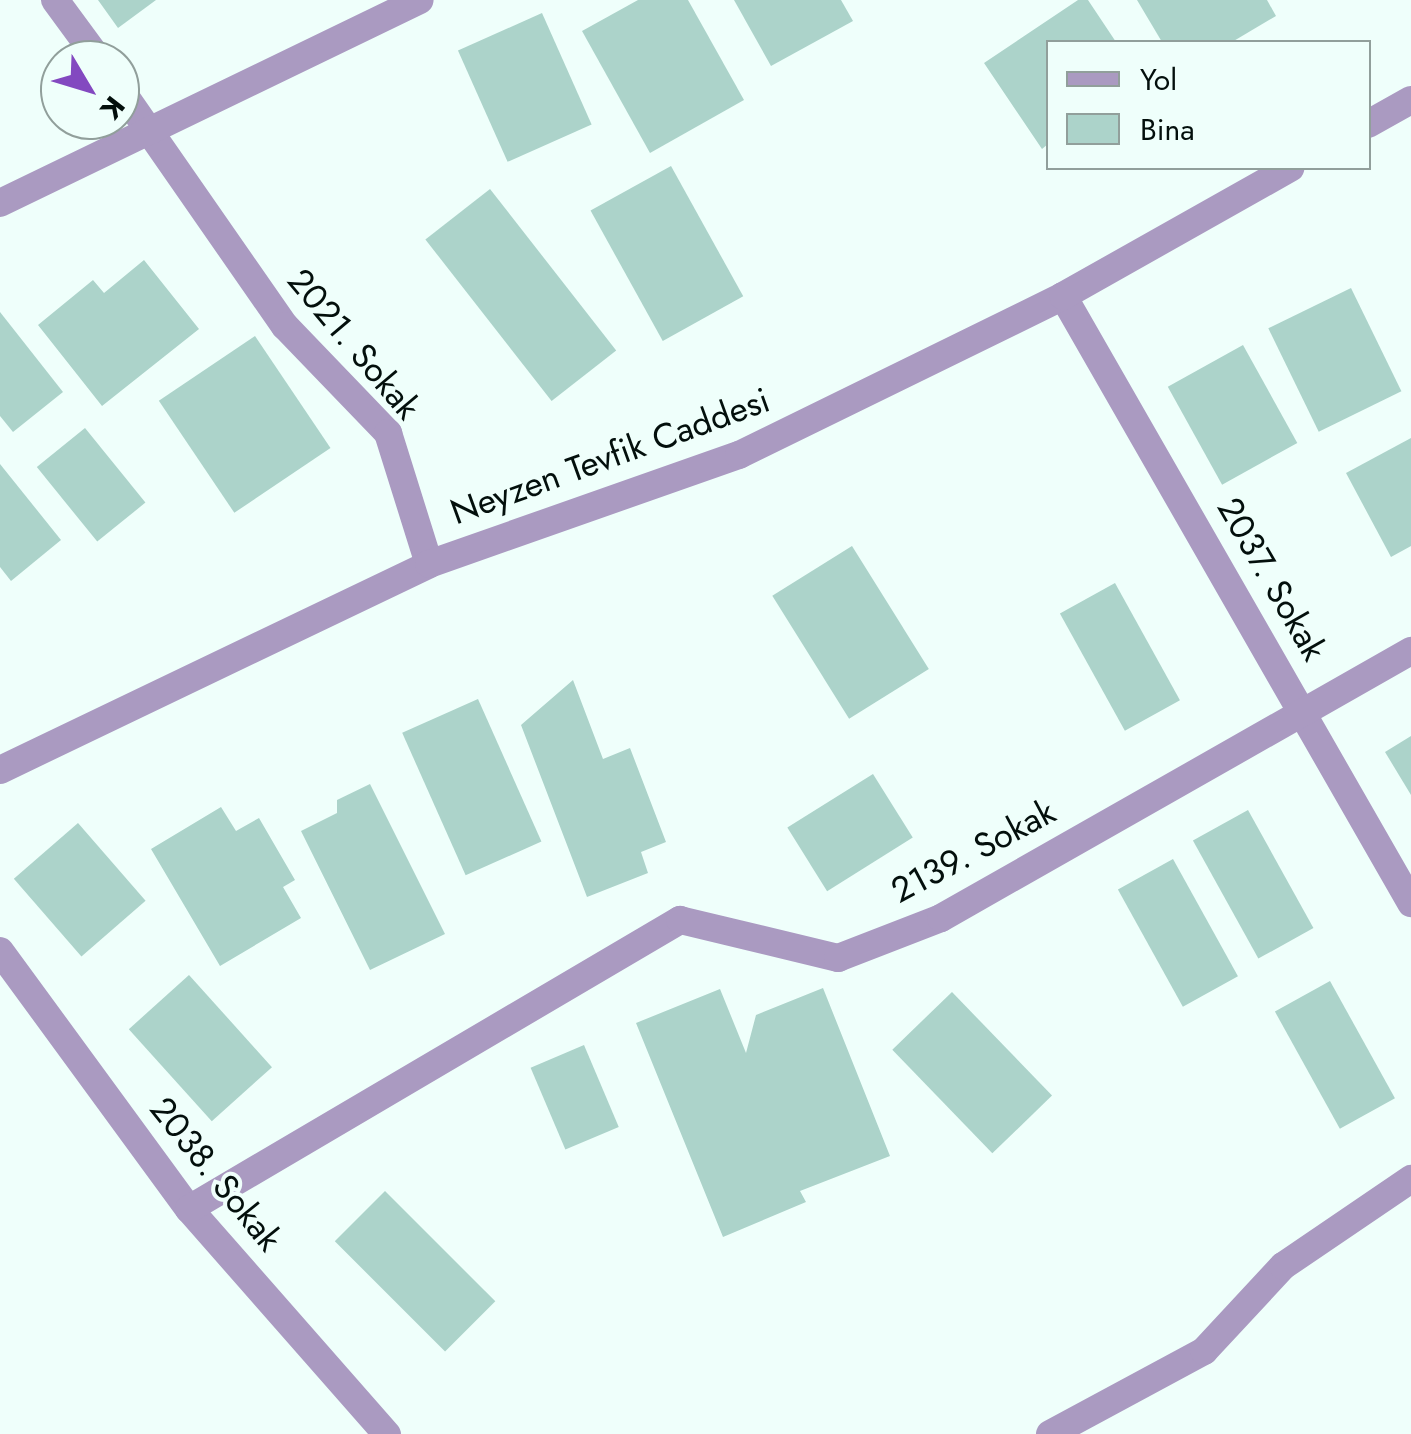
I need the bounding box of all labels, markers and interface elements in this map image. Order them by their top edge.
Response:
north arrow [40,40,140,140]
legend [1046,40,1371,170]
text: Yol [1140,58,1177,101]
text: K [90,87,135,128]
text: Bina [1140,108,1195,151]
street label: 2021. Sokak [279,260,429,428]
street label: Neyzen Tevfik Caddesi [445,379,775,533]
street label: 2037. Sokak [1208,490,1336,668]
street label: 2139. Sokak [884,790,1062,912]
street label: 2038. Sokak [141,1089,291,1259]

